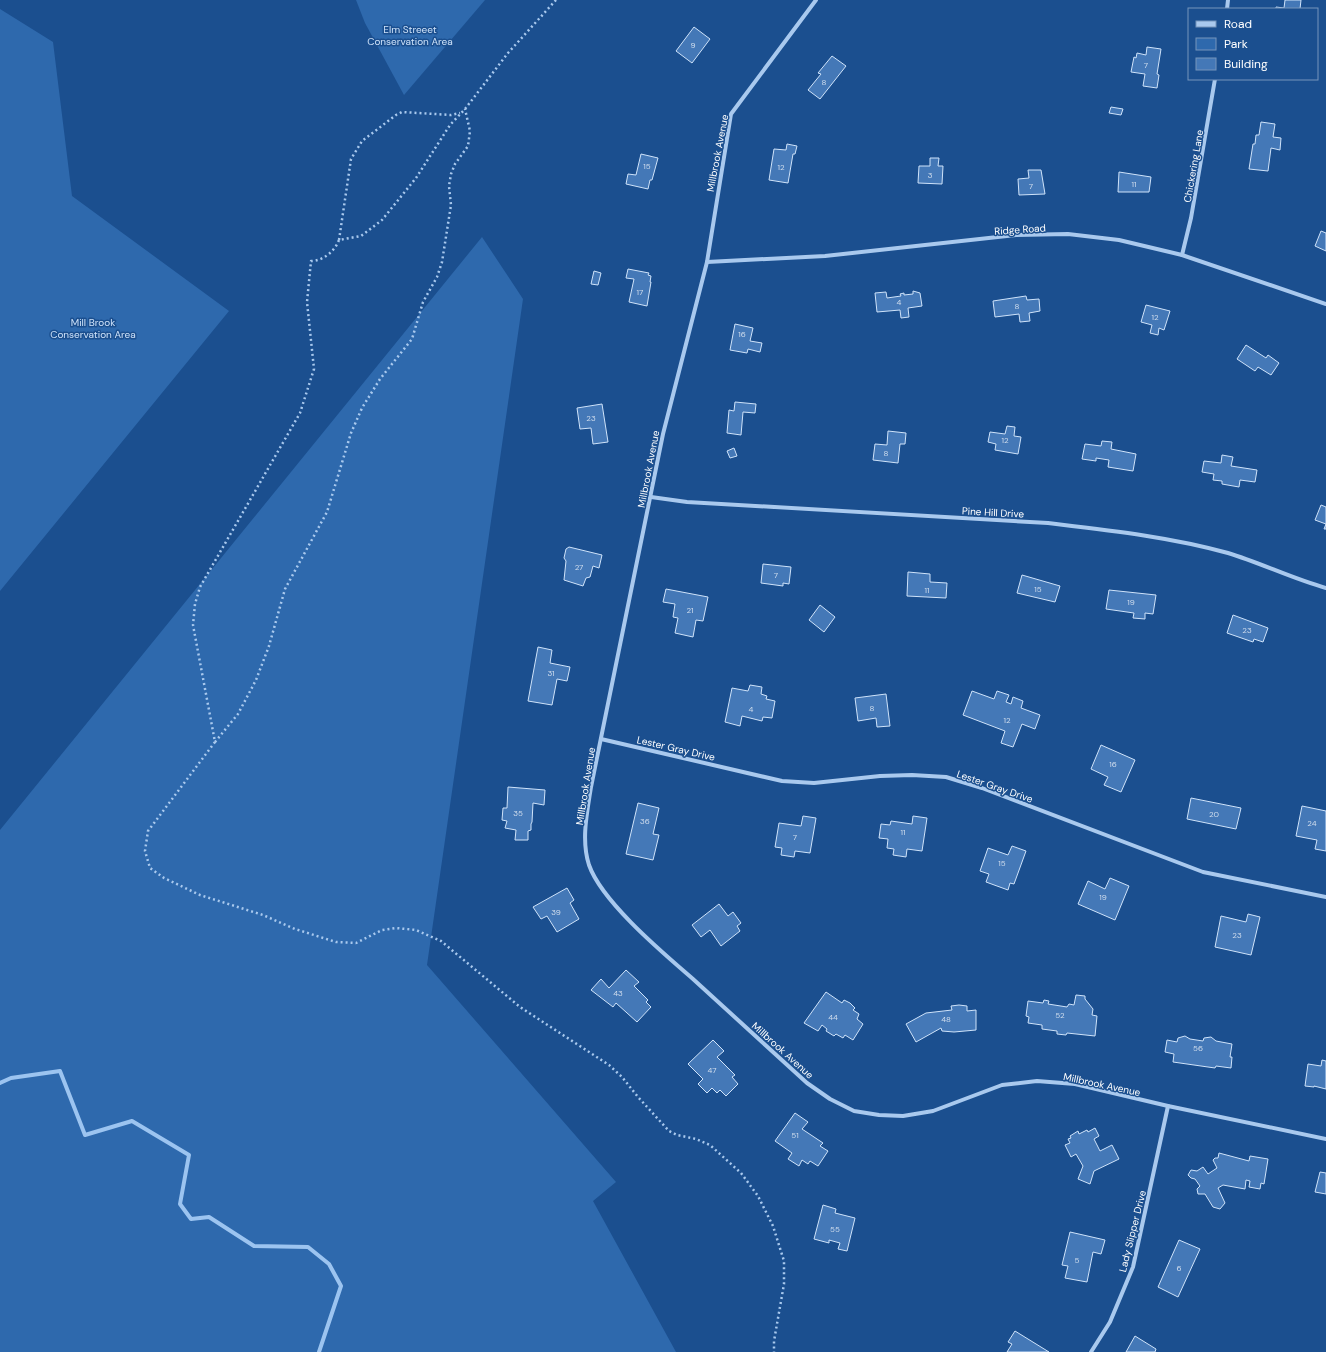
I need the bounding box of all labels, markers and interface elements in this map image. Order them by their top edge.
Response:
legend [1188,8,1318,80]
text: Road [1224,16,1252,32]
park label: Elm Streeet Conservation Area [367,23,453,48]
text: Park [1224,36,1248,52]
house number: 9 [690,40,696,50]
text: Building [1224,56,1268,72]
house number: 7 [1144,60,1148,70]
house number: 8 [822,77,827,87]
street label: Millbrook Avenue [704,113,731,193]
street label: Chickering Lane [1181,128,1206,203]
house number: 15 [643,161,651,171]
house number: 12 [777,162,785,172]
house number: 3 [928,170,933,180]
house number: 11 [1132,179,1137,189]
house number: 7 [1029,181,1033,191]
street label: Ridge Road [994,221,1046,238]
house number: 17 [637,287,643,297]
house number: 4 [897,297,902,307]
house number: 8 [1015,301,1020,311]
house number: 12 [1151,312,1159,322]
park label: Mill Brook Conservation Area [50,316,136,341]
house number: 16 [738,329,746,339]
house number: 23 [586,413,596,423]
street label: Millbrook Avenue [635,429,662,509]
house number: 12 [1001,435,1009,445]
house number: 8 [884,448,889,458]
street label: Pine Hill Drive [962,504,1025,521]
house number: 27 [575,562,583,572]
house number: 7 [774,570,778,580]
house number: 15 [1034,584,1042,594]
house number: 11 [925,585,930,595]
house number: 19 [1127,597,1135,607]
house number: 21 [686,605,694,615]
house number: 23 [1242,625,1252,635]
house number: 31 [547,668,555,678]
house number: 8 [870,703,875,713]
house number: 4 [749,704,754,714]
house number: 12 [1003,715,1011,725]
street label: Lester Gray Drive [636,733,717,764]
street label: Millbrook Avenue [573,746,598,826]
house number: 16 [1109,759,1117,769]
street label: Lester Gray Drive [955,767,1035,806]
house number: 35 [513,808,523,818]
house number: 20 [1209,809,1220,819]
house number: 36 [640,816,650,826]
house number: 24 [1307,818,1317,828]
house number: 11 [901,827,906,837]
house number: 7 [793,832,797,842]
house number: 15 [998,858,1006,868]
house number: 19 [1099,892,1107,902]
house number: 39 [551,907,561,917]
house number: 23 [1232,930,1242,940]
house number: 43 [613,988,623,998]
house number: 52 [1055,1010,1065,1020]
house number: 44 [828,1012,838,1022]
house number: 48 [941,1014,951,1024]
street label: Millbrook Avenue [749,1019,816,1082]
house number: 56 [1193,1043,1203,1053]
house number: 47 [707,1065,717,1075]
street label: Millbrook Avenue [1062,1070,1142,1099]
house number: 51 [791,1130,799,1140]
street label: Lady Slipper Drive [1116,1189,1149,1273]
house number: 55 [830,1224,840,1234]
house number: 5 [1075,1255,1080,1265]
house number: 6 [1176,1263,1182,1273]

